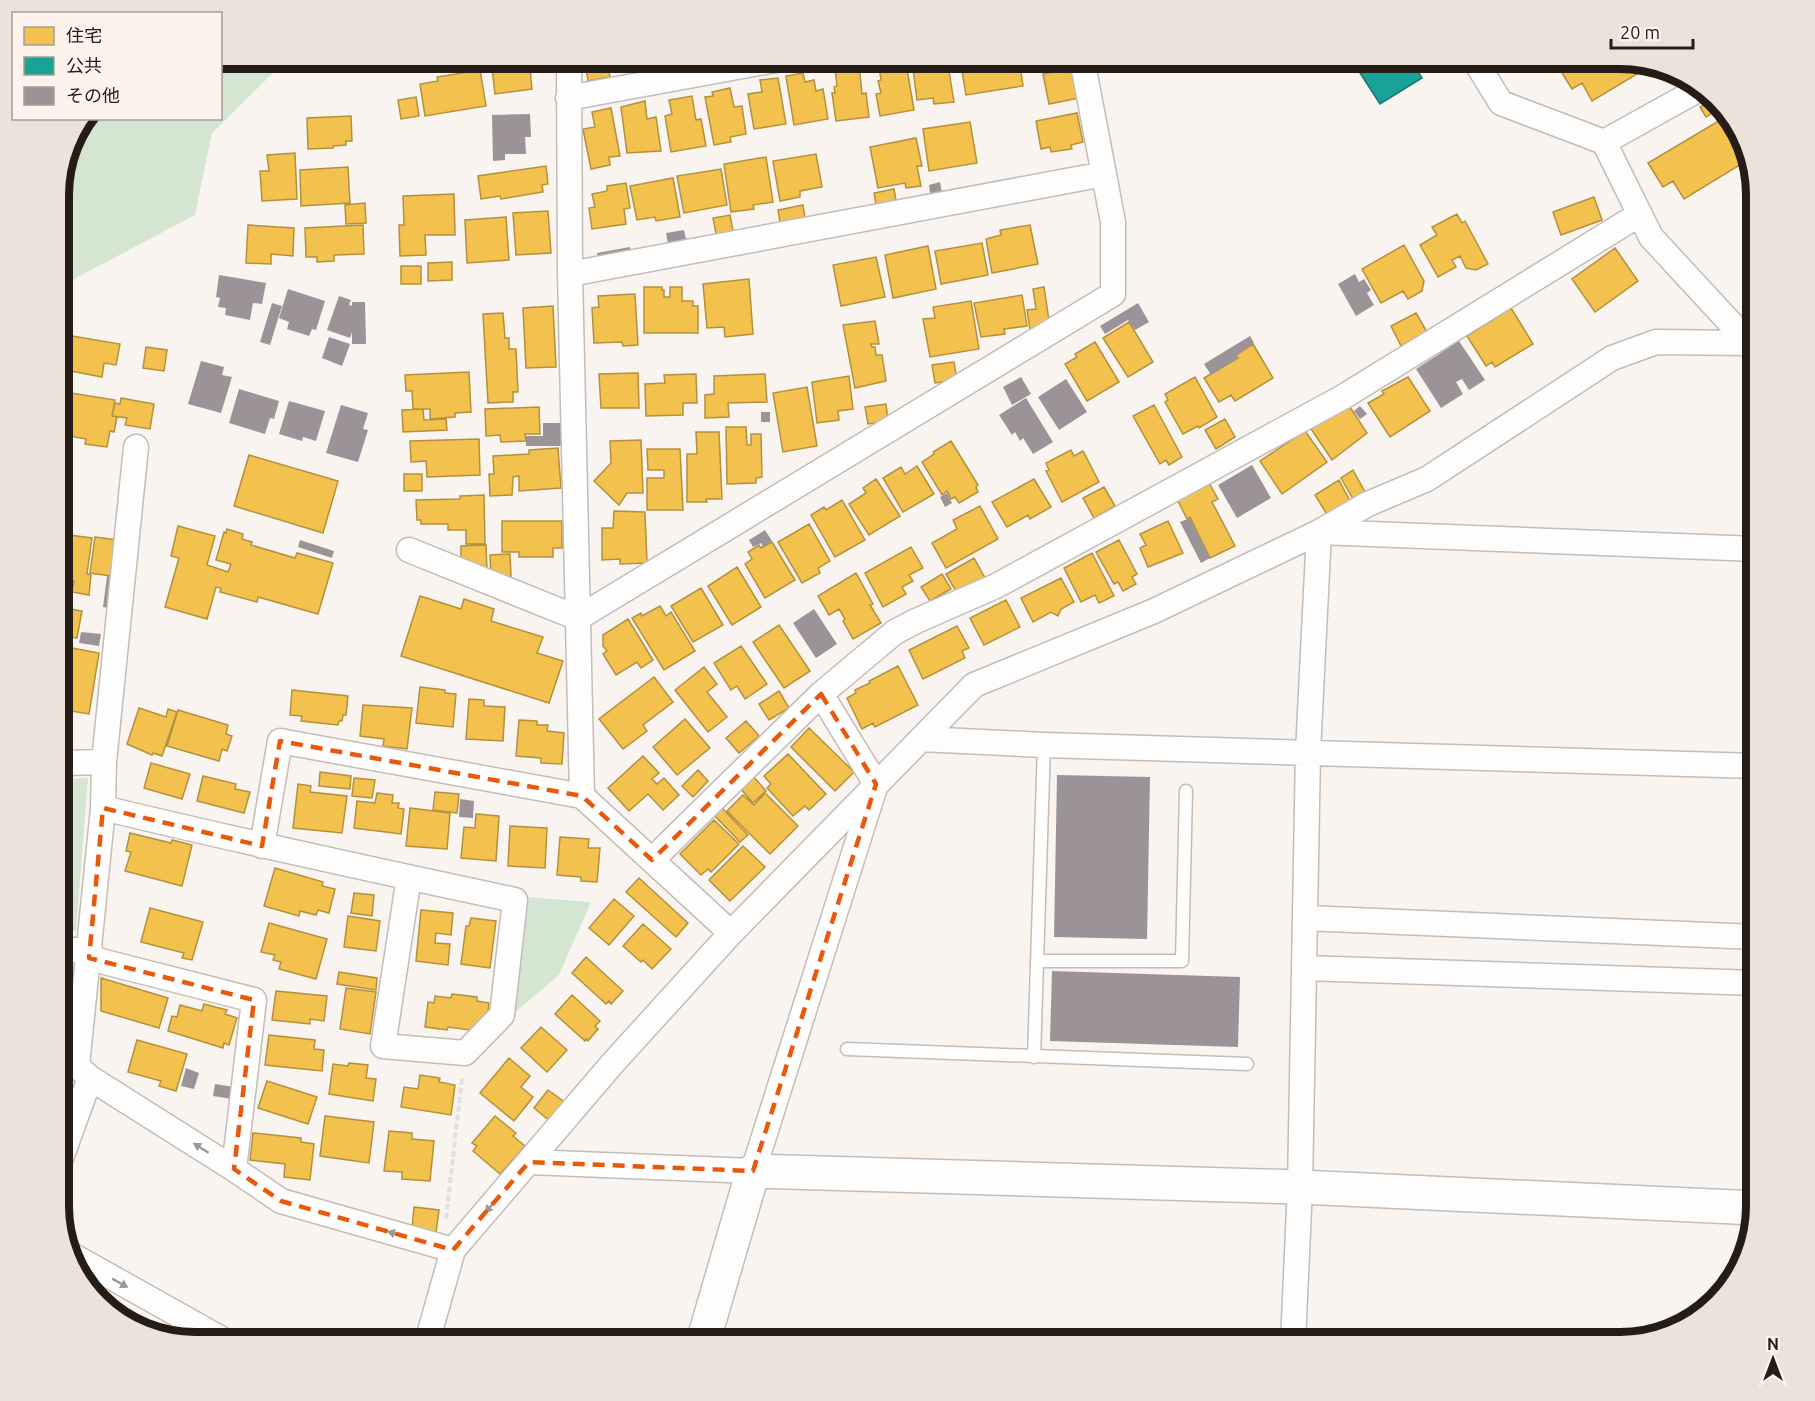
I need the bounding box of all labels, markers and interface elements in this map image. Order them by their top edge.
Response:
legend [12,12,222,120]
scale bar [1611,12,1694,50]
text: 20 m [1620,22,1660,42]
text: 住宅 [66,25,102,45]
text: 公共 [66,55,102,75]
text: その他 [66,85,120,105]
one-way arrow [193,1143,209,1154]
one-way arrow [484,1198,497,1214]
one-way arrow [387,1229,405,1238]
one-way arrow [112,1278,129,1288]
north arrow [1743,1329,1803,1389]
text: N [1767,1335,1779,1353]

